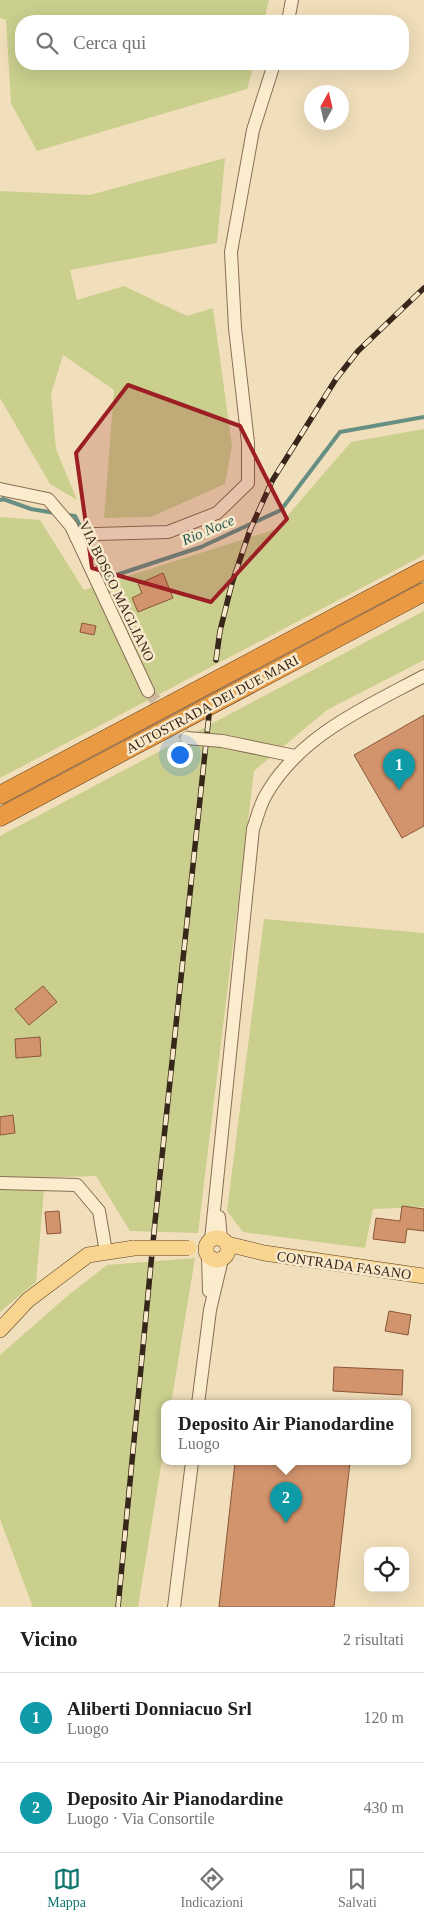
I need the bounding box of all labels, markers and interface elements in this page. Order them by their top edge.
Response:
search box [15,15,409,70]
icon: search [33,29,61,57]
text: Cerca qui [73,32,146,53]
north arrow [304,85,349,130]
water label: Rio Noce [178,512,237,549]
street label: VIA BOSCO MAGLIANO [76,519,157,664]
street label: AUTOSTRADA DEI DUE MARI [123,652,301,756]
your location [167,742,193,768]
pin: 1 [383,749,415,790]
street label: CONTRADA FASANO [276,1249,412,1282]
popup [161,1400,411,1465]
text: Deposito Air Pianodardine [178,1413,394,1434]
text: Luogo [178,1435,220,1452]
pin: 2 [270,1482,302,1523]
map controls [364,1547,409,1592]
button: locate [364,1547,409,1592]
text: Vicino [20,1627,78,1651]
text: 2 risultati [343,1631,404,1648]
text: Aliberti Donniacuo Srl [67,1698,252,1719]
text: 1 [32,1709,40,1726]
text: 120 m [364,1709,404,1726]
text: Luogo [67,1720,109,1737]
text: Deposito Air Pianodardine [67,1788,283,1809]
text: 2 [32,1799,40,1816]
text: 430 m [364,1799,404,1816]
text: Luogo · Via Consortile [67,1810,215,1827]
tab: Mappa [47,1865,86,1911]
tab: Indicazioni [181,1865,243,1911]
tab: Salvati [338,1865,377,1911]

